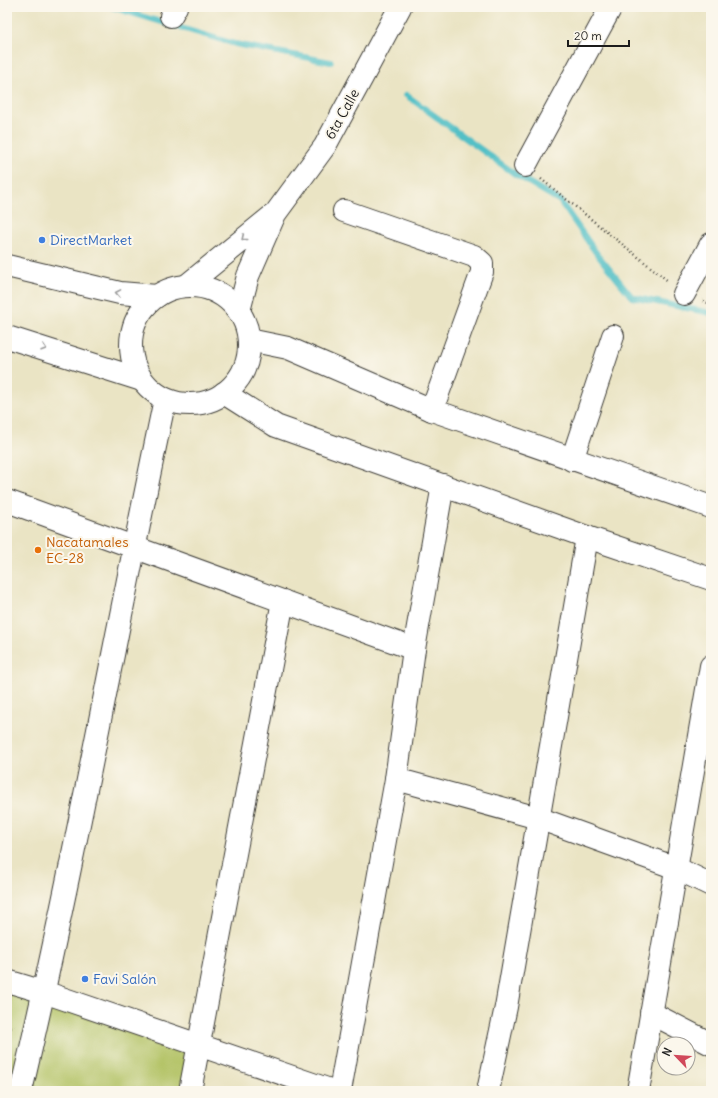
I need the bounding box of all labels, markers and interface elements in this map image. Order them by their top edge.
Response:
scale bar [568,22,629,48]
text: 20 m [574,28,602,43]
street label: 6ta Calle [321,86,363,142]
place label: DirectMarket [50,231,132,249]
one-way arrow [242,234,249,241]
marker: DirectMarket [37,235,47,245]
one-way arrow [115,289,121,297]
one-way arrow [40,344,47,352]
place label: Nacatamales EC-28 [46,533,129,567]
marker: Nacatamales EC-28 [33,545,43,555]
place label: Favi Salón [93,970,156,988]
marker: Favi Salón [80,974,90,984]
north arrow [656,1036,696,1076]
text: N [659,1045,675,1058]

